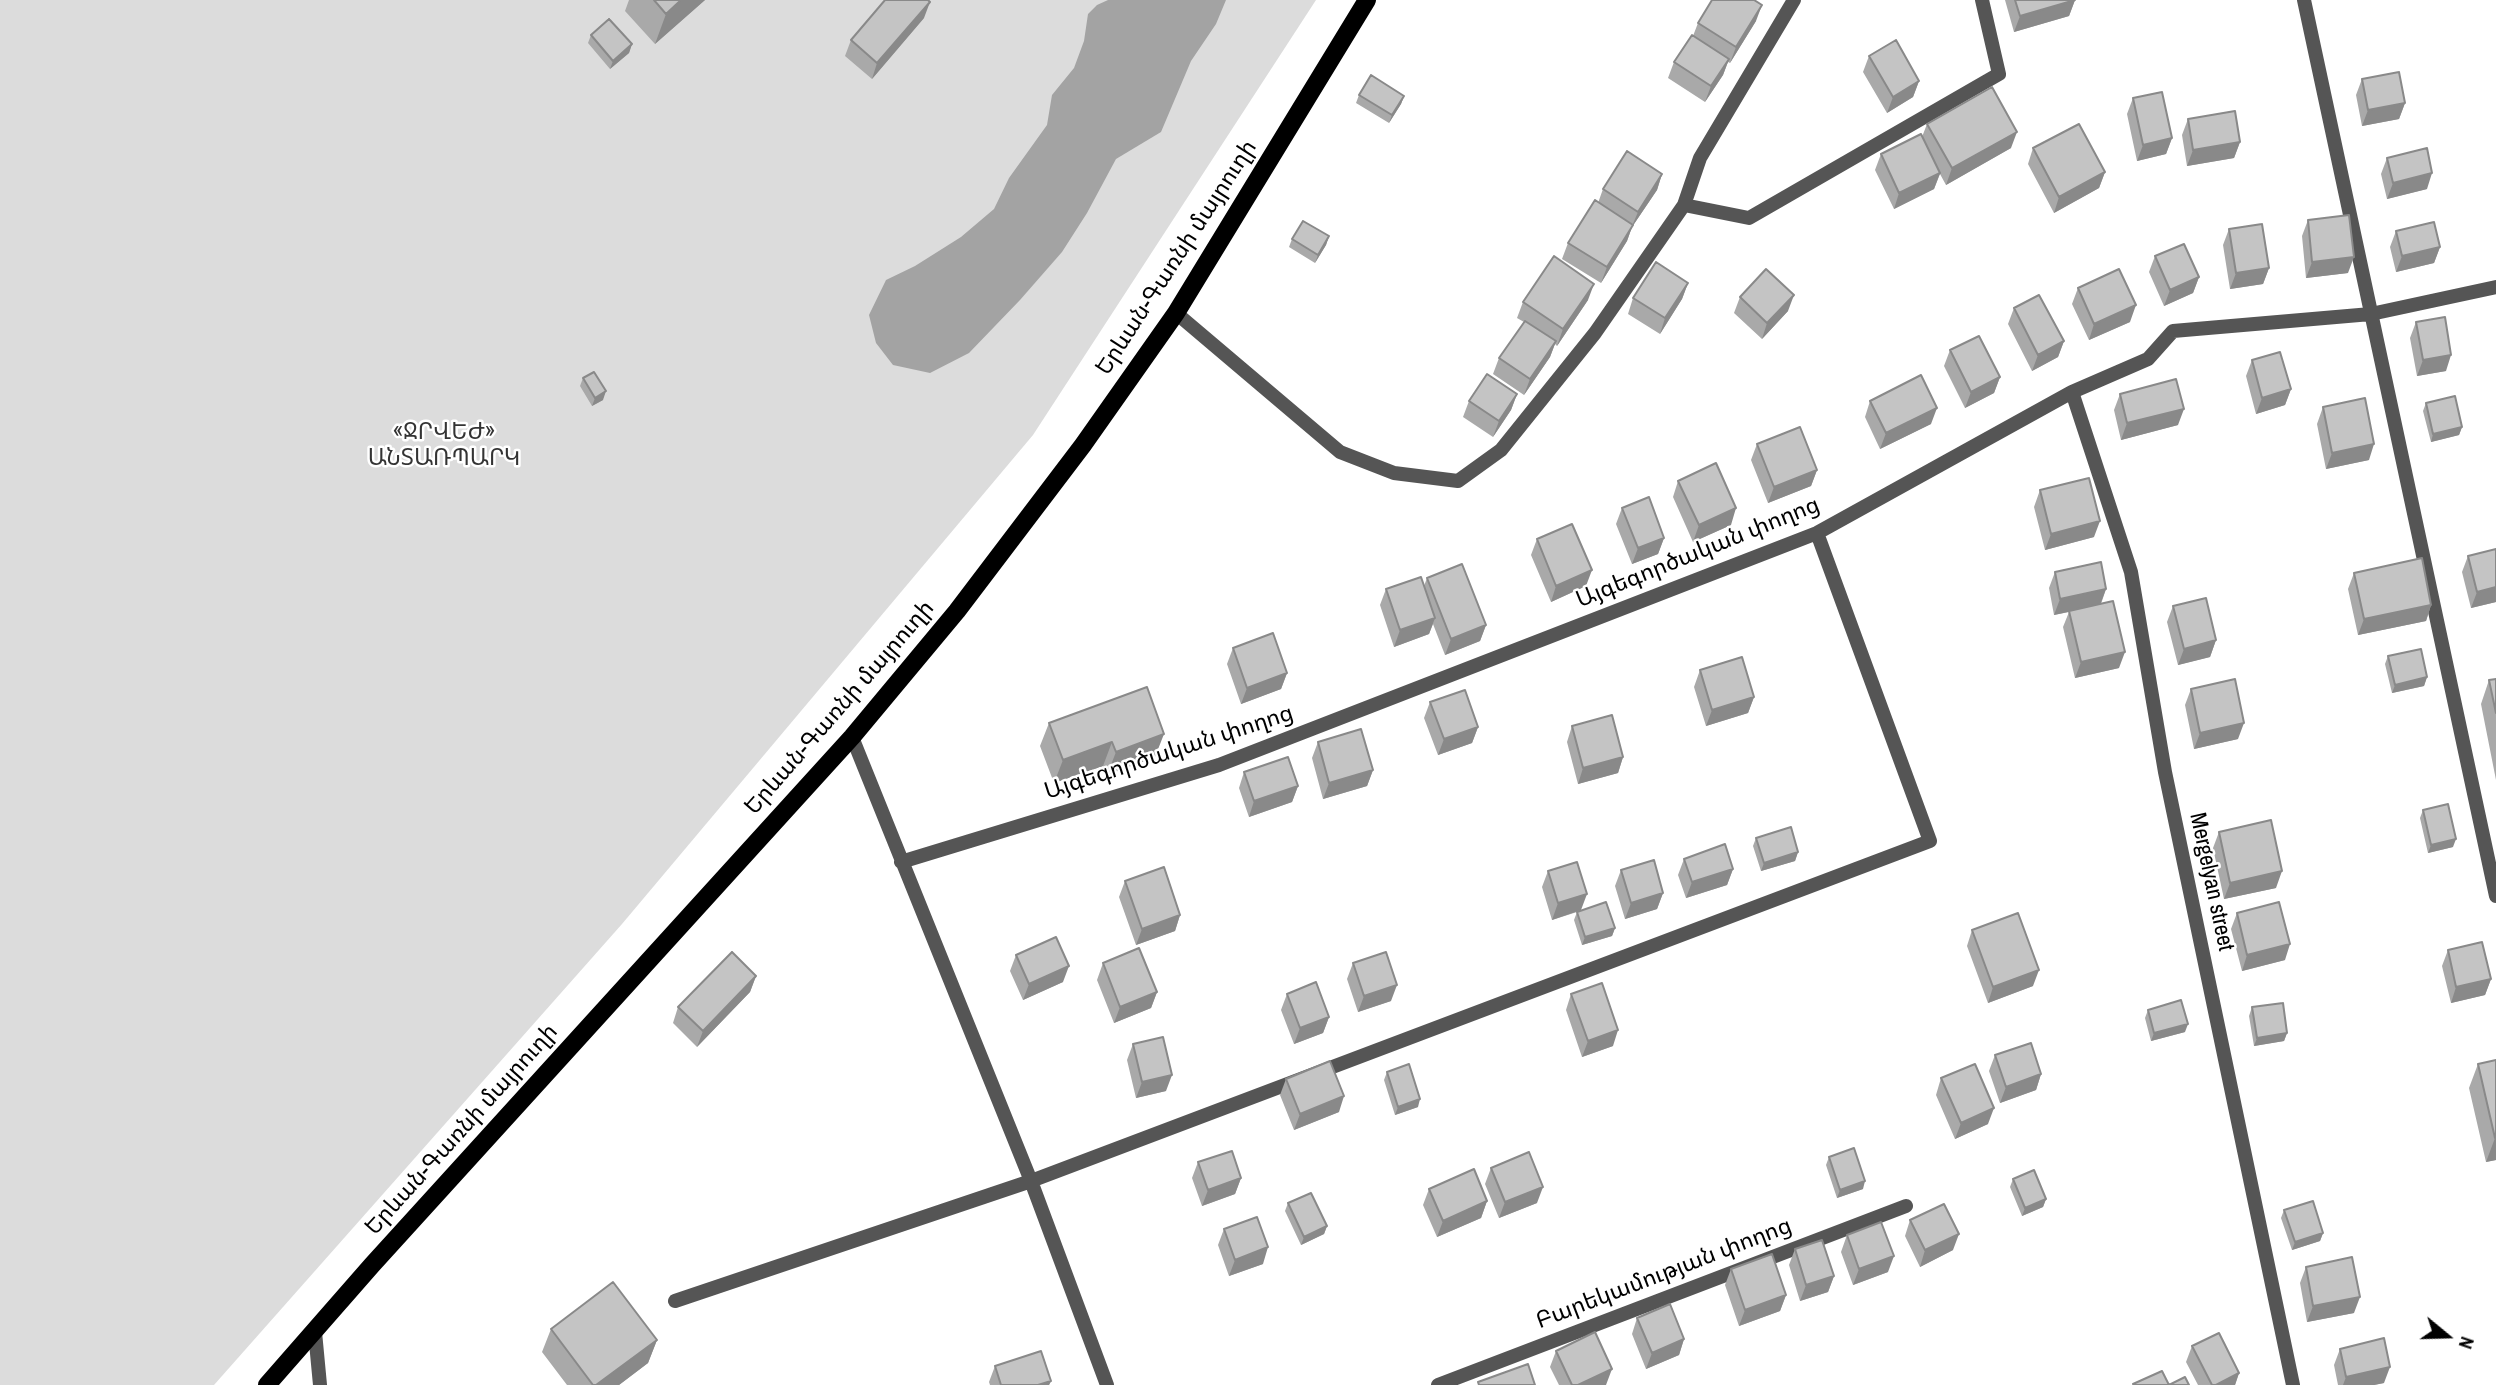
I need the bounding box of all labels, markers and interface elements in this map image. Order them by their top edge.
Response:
street label: Երևան-Գառնի մայրուղի [1091,135,1263,381]
park label: «ՋՐՎԵԺ» ԱՆՏԱՌՊԱՐԿ [368,419,520,473]
street label: Այգեգործական փողոց [1572,491,1824,615]
street label: Երևան-Գառնի մայրուղի [739,595,941,821]
street label: Այգեգործական փողոց [1041,700,1297,806]
street label: Mergelyan street [2183,810,2239,954]
street label: Երևան-Գառնի մայրուղի [360,1019,564,1241]
street label: Բարեկամության փողոց [1532,1212,1796,1336]
north arrow [2412,1301,2482,1371]
text: N [2453,1333,2481,1352]

